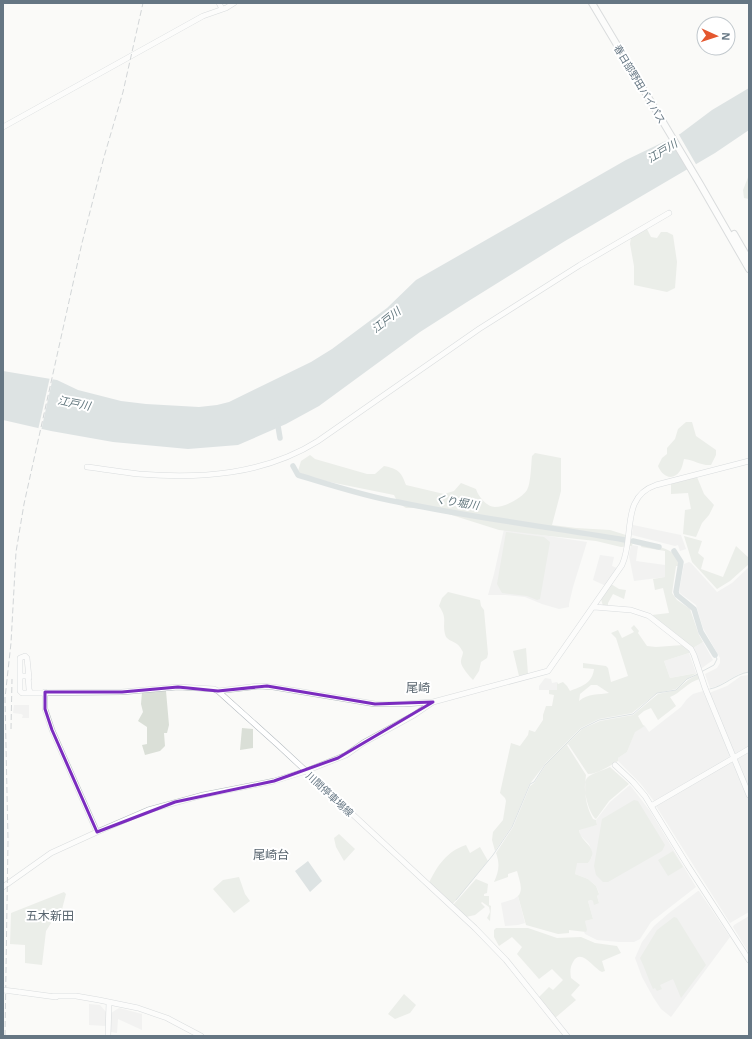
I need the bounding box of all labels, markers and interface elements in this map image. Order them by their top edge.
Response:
north arrow [696,16,736,56]
text: N [720,32,732,41]
street label: 春日部野田バイパス [612,43,667,126]
water label: 江戸川 [645,137,680,165]
water label: 江戸川 [369,304,403,335]
water label: 江戸川 [57,394,92,412]
water label: くり堀川 [434,493,481,512]
district label: 尾崎 [406,681,430,695]
street label: 川間停車場線 [304,770,355,819]
district label: 尾崎台 [253,848,289,862]
district label: 五木新田 [26,909,74,923]

